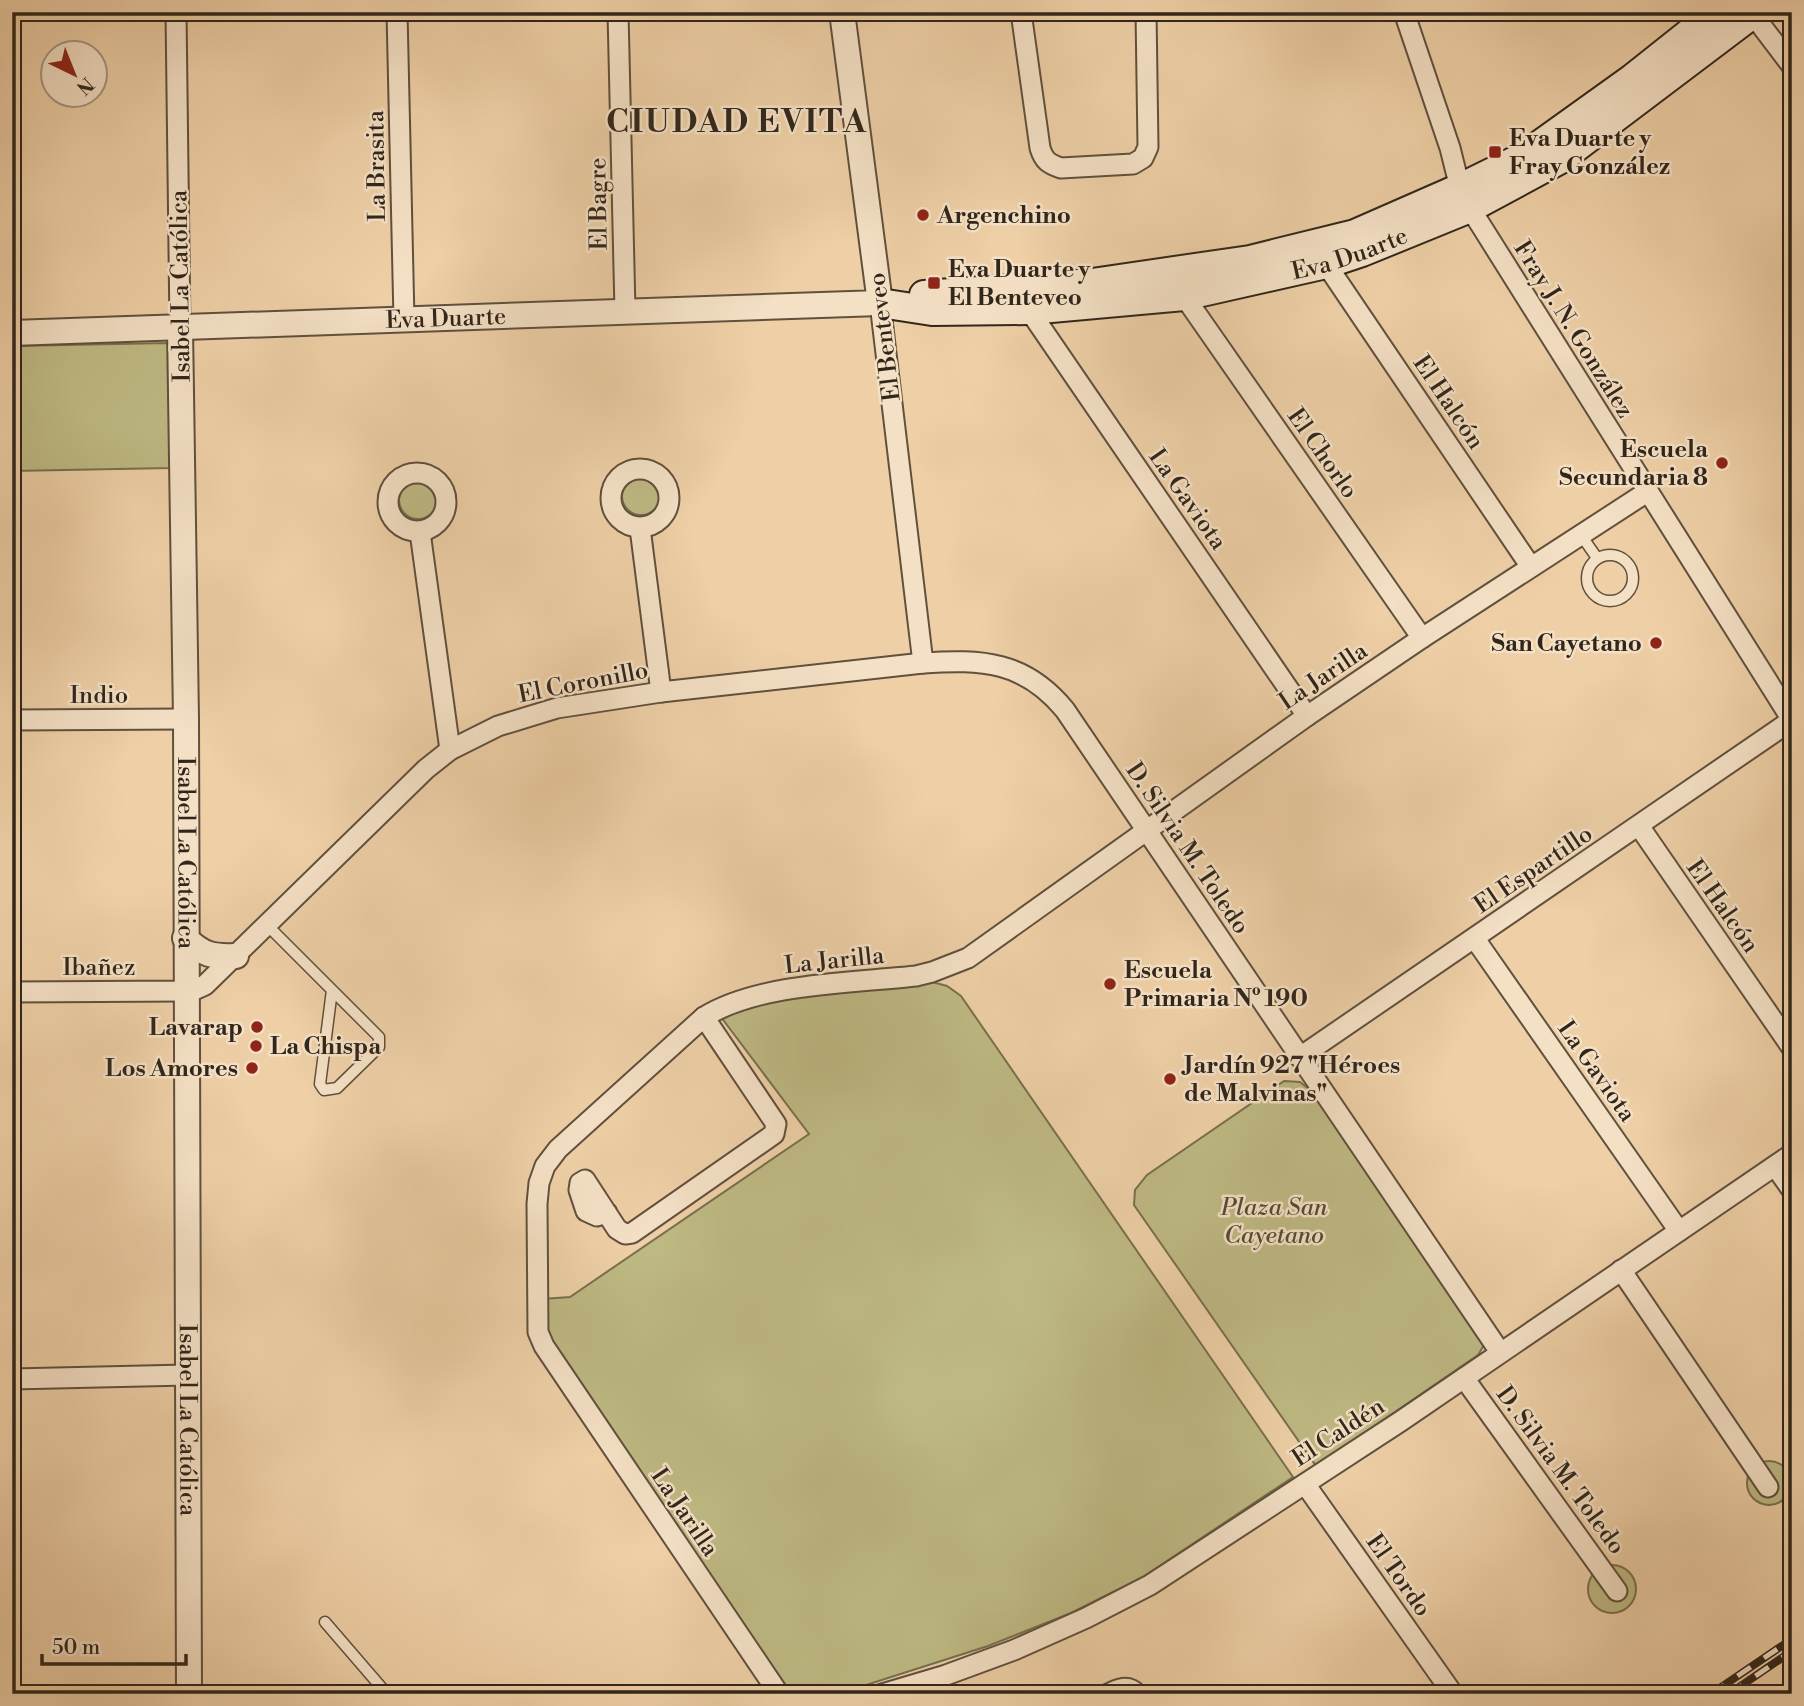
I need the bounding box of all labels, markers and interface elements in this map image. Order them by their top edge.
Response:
north arrow [38,38,108,108]
text: N [71,72,99,100]
district label: CIUDAD EVITA [606,102,868,142]
street label: La Brasita [361,109,393,222]
place label: Eva Duarte y Fray González [1509,124,1670,182]
marker: Eva Duarte y Fray González [1487,144,1503,160]
street label: El Bagre [583,157,615,251]
street label: Isabel La Católica [164,189,198,382]
place label: Argenchino [936,201,1071,231]
marker: Argenchino [915,207,931,223]
street label: Eva Duarte [1289,221,1412,287]
street label: Fray J. N. González [1506,235,1640,424]
place label: Eva Duarte y El Benteveo [948,255,1091,313]
street label: El Benteveo [862,271,908,403]
marker: Eva Duarte y El Benteveo [926,275,942,291]
street label: Eva Duarte [385,302,507,336]
street label: El Halcón [1406,350,1491,455]
street label: El Chorlo [1280,403,1364,505]
place label: Escuela Secundaria 8 [1559,435,1709,493]
street label: La Gaviota [1141,443,1233,557]
marker: Escuela Secundaria 8 [1714,455,1730,471]
place label: San Cayetano [1491,629,1642,659]
marker: San Cayetano [1648,635,1664,651]
street label: La Jarilla [1274,636,1374,717]
street label: El Coronillo [515,656,651,710]
street label: Indio [70,681,128,711]
street label: Isabel La Católica [170,757,201,950]
street label: D. Silvia M. Toledo [1119,757,1256,940]
street label: El Espartillo [1468,819,1599,921]
street label: El Halcón [1679,854,1765,959]
street label: La Jarilla [783,941,886,981]
street label: Ibañez [63,953,135,983]
place label: Escuela Primaria Nº 190 [1124,956,1308,1014]
marker: Escuela Primaria Nº 190 [1102,976,1118,992]
place label: Lavarap [149,1013,243,1043]
street label: La Gaviota [1550,1015,1642,1129]
marker: Lavarap [249,1019,265,1035]
place label: La Chispa [270,1032,382,1062]
marker: La Chispa [248,1038,264,1054]
place label: Jardín 927 "Héroes de Malvinas" [1181,1051,1400,1109]
place label: Los Amores [105,1054,238,1084]
marker: Los Amores [244,1060,260,1076]
marker: Jardín 927 "Héroes de Malvinas" [1162,1071,1178,1087]
park label: Plaza San Cayetano [1220,1193,1328,1251]
street label: Isabel La Católica [172,1324,202,1517]
street label: D. Silvia M. Toledo [1489,1381,1631,1561]
street label: El Caldén [1287,1392,1391,1474]
street label: La Jarilla [644,1463,725,1563]
street label: El Tordo [1359,1528,1437,1623]
scale bar [42,1622,186,1666]
text: 50 m [52,1635,100,1661]

